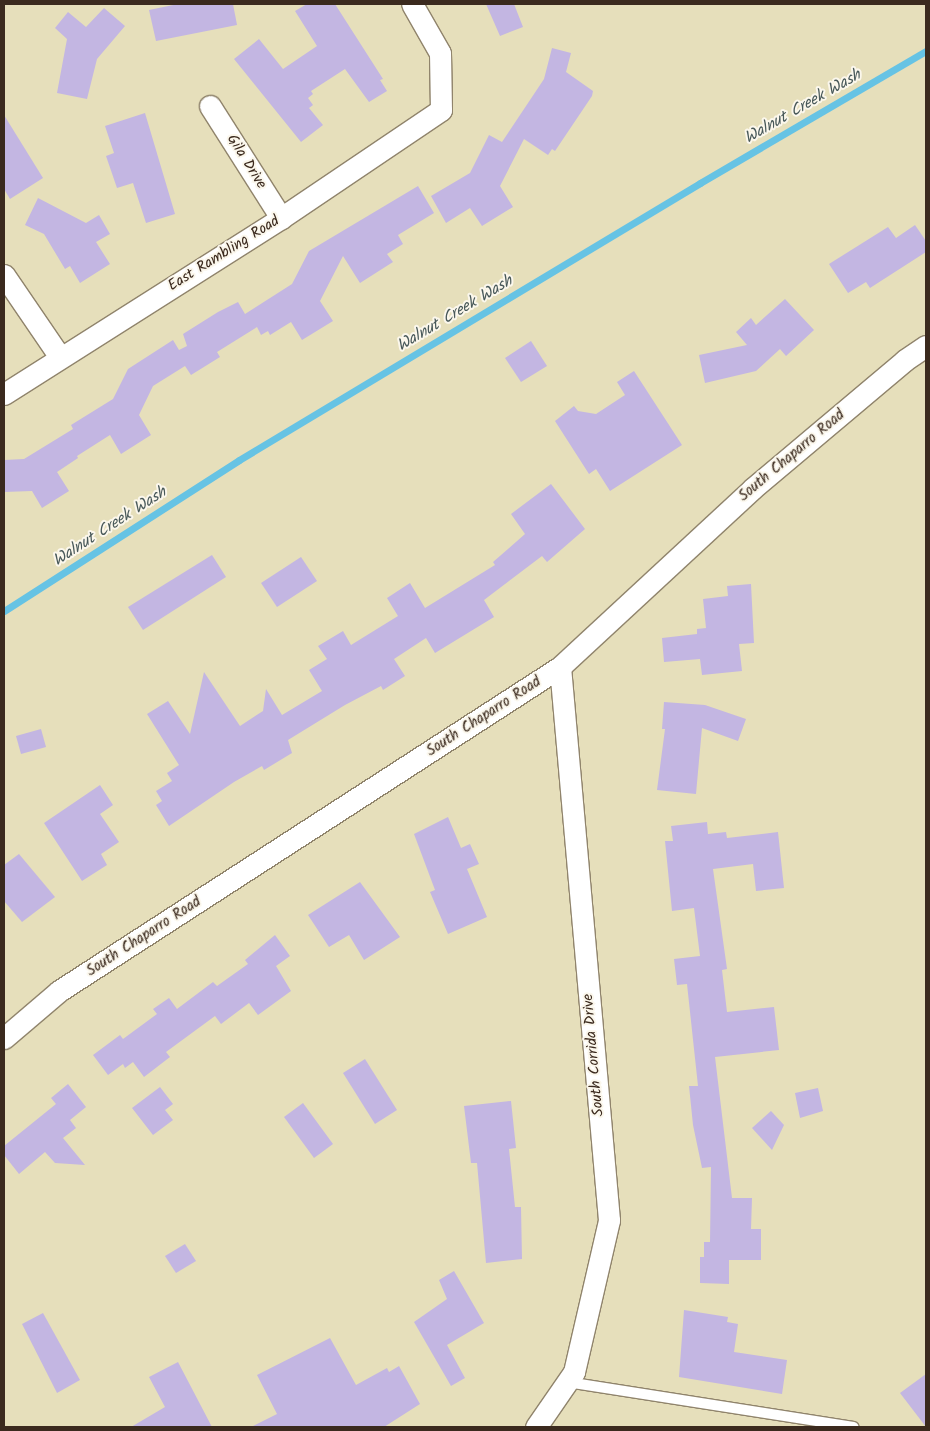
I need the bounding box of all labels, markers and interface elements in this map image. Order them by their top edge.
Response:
water label: Walnut Creek Wash [741,66,865,148]
street label: Gila Drive [222,131,270,193]
street label: East Rambling Road [165,212,283,296]
water label: Walnut Creek Wash [394,272,516,356]
street label: South Chaparro Road [735,406,849,506]
water label: Walnut Creek Wash [50,483,170,571]
street label: South Chaparro Road [423,673,545,761]
street label: South Chaparro Road [83,893,205,981]
street label: South Corrida Drive [580,993,608,1117]

